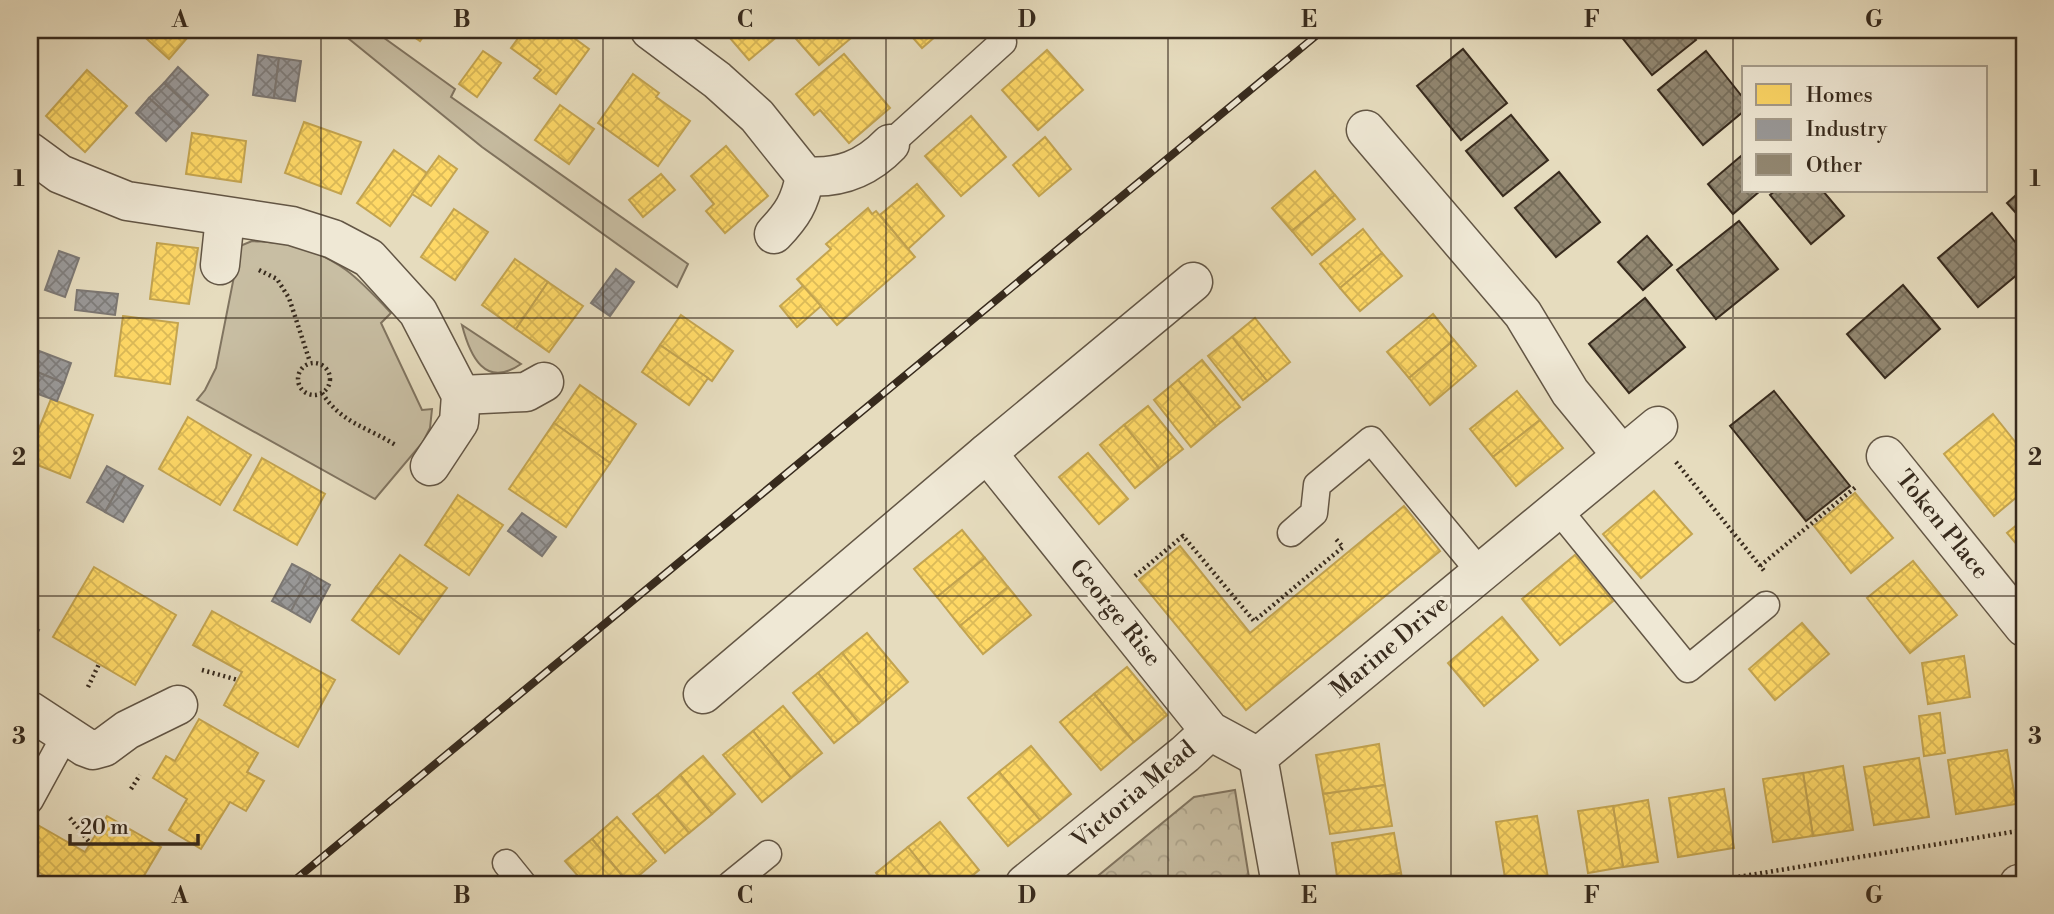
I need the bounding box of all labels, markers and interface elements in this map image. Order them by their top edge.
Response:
text: A [171,6,189,34]
text: B [453,6,471,34]
text: C [737,6,753,34]
text: D [1018,6,1036,34]
text: E [1301,6,1317,34]
text: F [1584,6,1600,34]
text: G [1865,6,1883,34]
legend [1742,66,1988,192]
text: Homes [1806,83,1873,109]
text: Industry [1806,117,1888,143]
text: Other [1806,153,1862,179]
text: 1 [13,165,25,193]
text: 1 [2029,165,2041,193]
text: 2 [12,444,26,472]
text: 2 [2028,444,2042,472]
street label: Token Place [1889,464,1995,586]
street label: George Rise [1062,553,1168,673]
street label: Marine Drive [1325,589,1455,705]
text: 3 [12,723,26,751]
text: 3 [2028,723,2042,751]
street label: Victoria Mead [1065,734,1202,856]
scale bar [70,802,198,846]
text: 20 m [80,815,129,841]
text: A [171,882,189,910]
text: B [453,882,471,910]
text: C [737,882,753,910]
text: D [1018,882,1036,910]
text: E [1301,882,1317,910]
text: F [1584,882,1600,910]
text: G [1865,882,1883,910]

